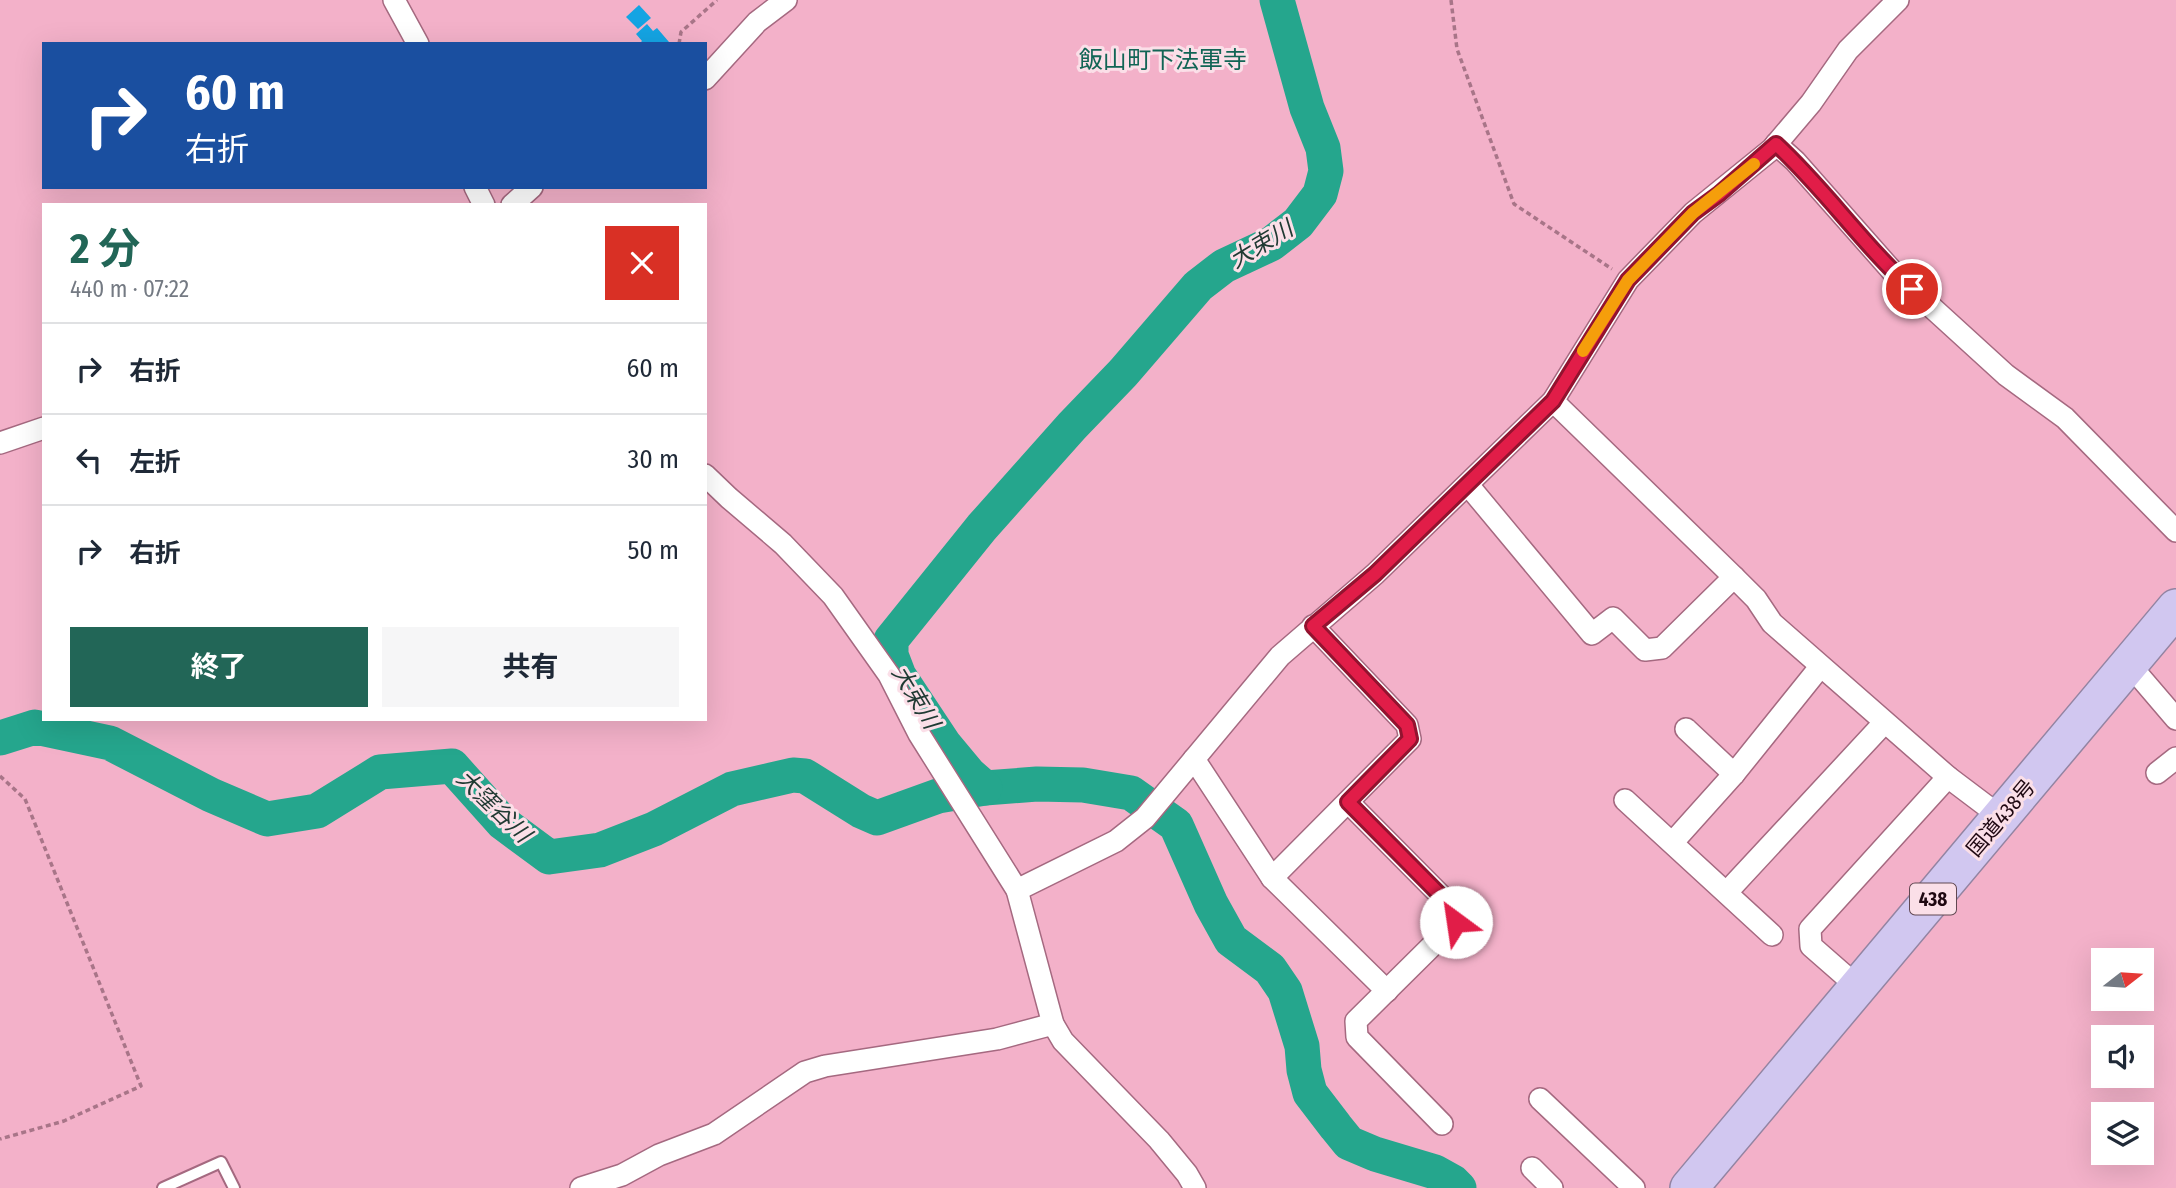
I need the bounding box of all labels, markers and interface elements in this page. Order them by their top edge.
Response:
district label: 飯山町下法軍寺 [1079,46,1247,74]
text: 60 m [185,63,285,122]
icon: right [70,70,161,161]
text: 右折 [185,130,249,168]
water label: 大束川 [1224,213,1300,274]
text: 2 分 [70,224,140,274]
button: close [605,226,679,300]
pin [1882,259,1942,319]
icon: arrive [1893,270,1931,308]
text: 440 m · 07:22 [70,275,189,303]
icon: right [70,350,108,388]
text: 60 m [626,353,679,384]
text: 右折 [129,356,181,387]
icon: left [70,441,108,479]
text: 30 m [628,444,679,475]
text: 左折 [129,447,181,478]
icon: right [70,532,108,570]
text: 50 m [627,535,679,566]
text: 右折 [129,538,181,569]
button: 終了 [70,627,368,707]
button: 共有 [382,627,679,707]
water label: 大束川 [886,660,947,736]
water label: 大窪谷川 [451,764,539,850]
street label: 国道438号 [1961,774,2041,862]
road number: 438 [1910,884,1956,914]
position arrow [1419,885,1493,959]
north arrow [2091,948,2154,1012]
map controls [2091,948,2154,1165]
button: sound [2091,1025,2154,1088]
button: layers [2091,1102,2154,1165]

